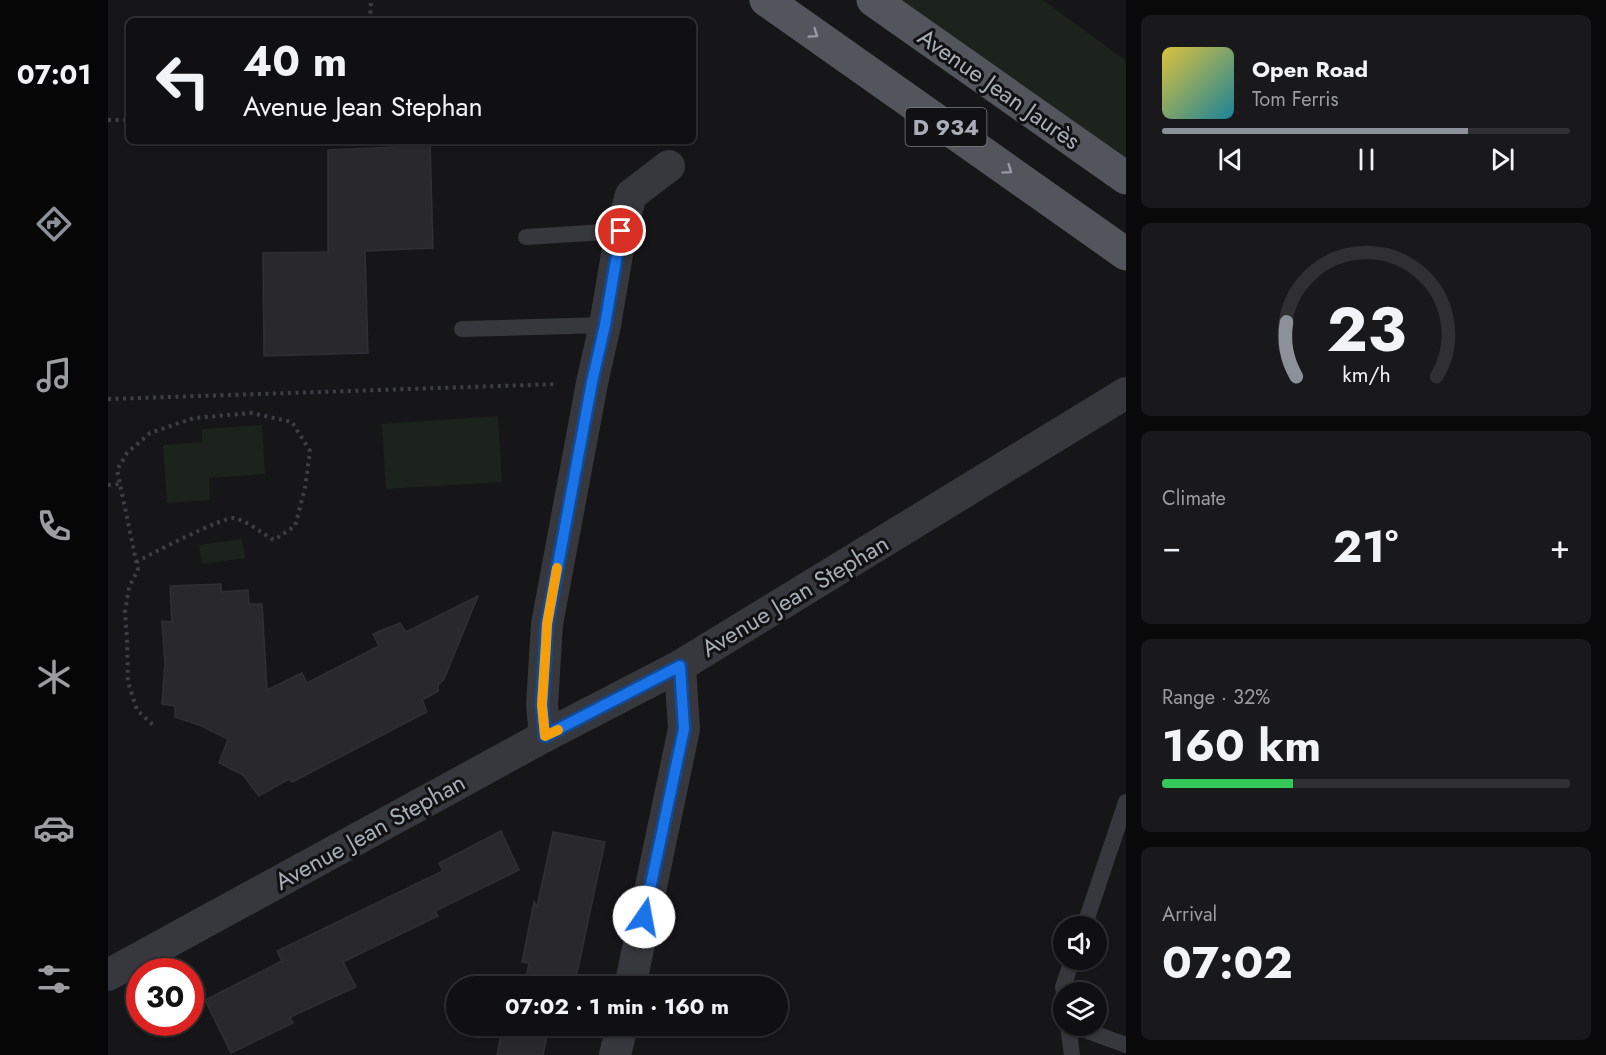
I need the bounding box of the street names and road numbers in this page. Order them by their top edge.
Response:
street label: Avenue Jean Jaurès [911,19,1088,158]
road number: D 934 [906,108,986,146]
street label: Avenue Jean Stephan [694,526,895,665]
street label: Avenue Jean Stephan [268,765,471,899]

